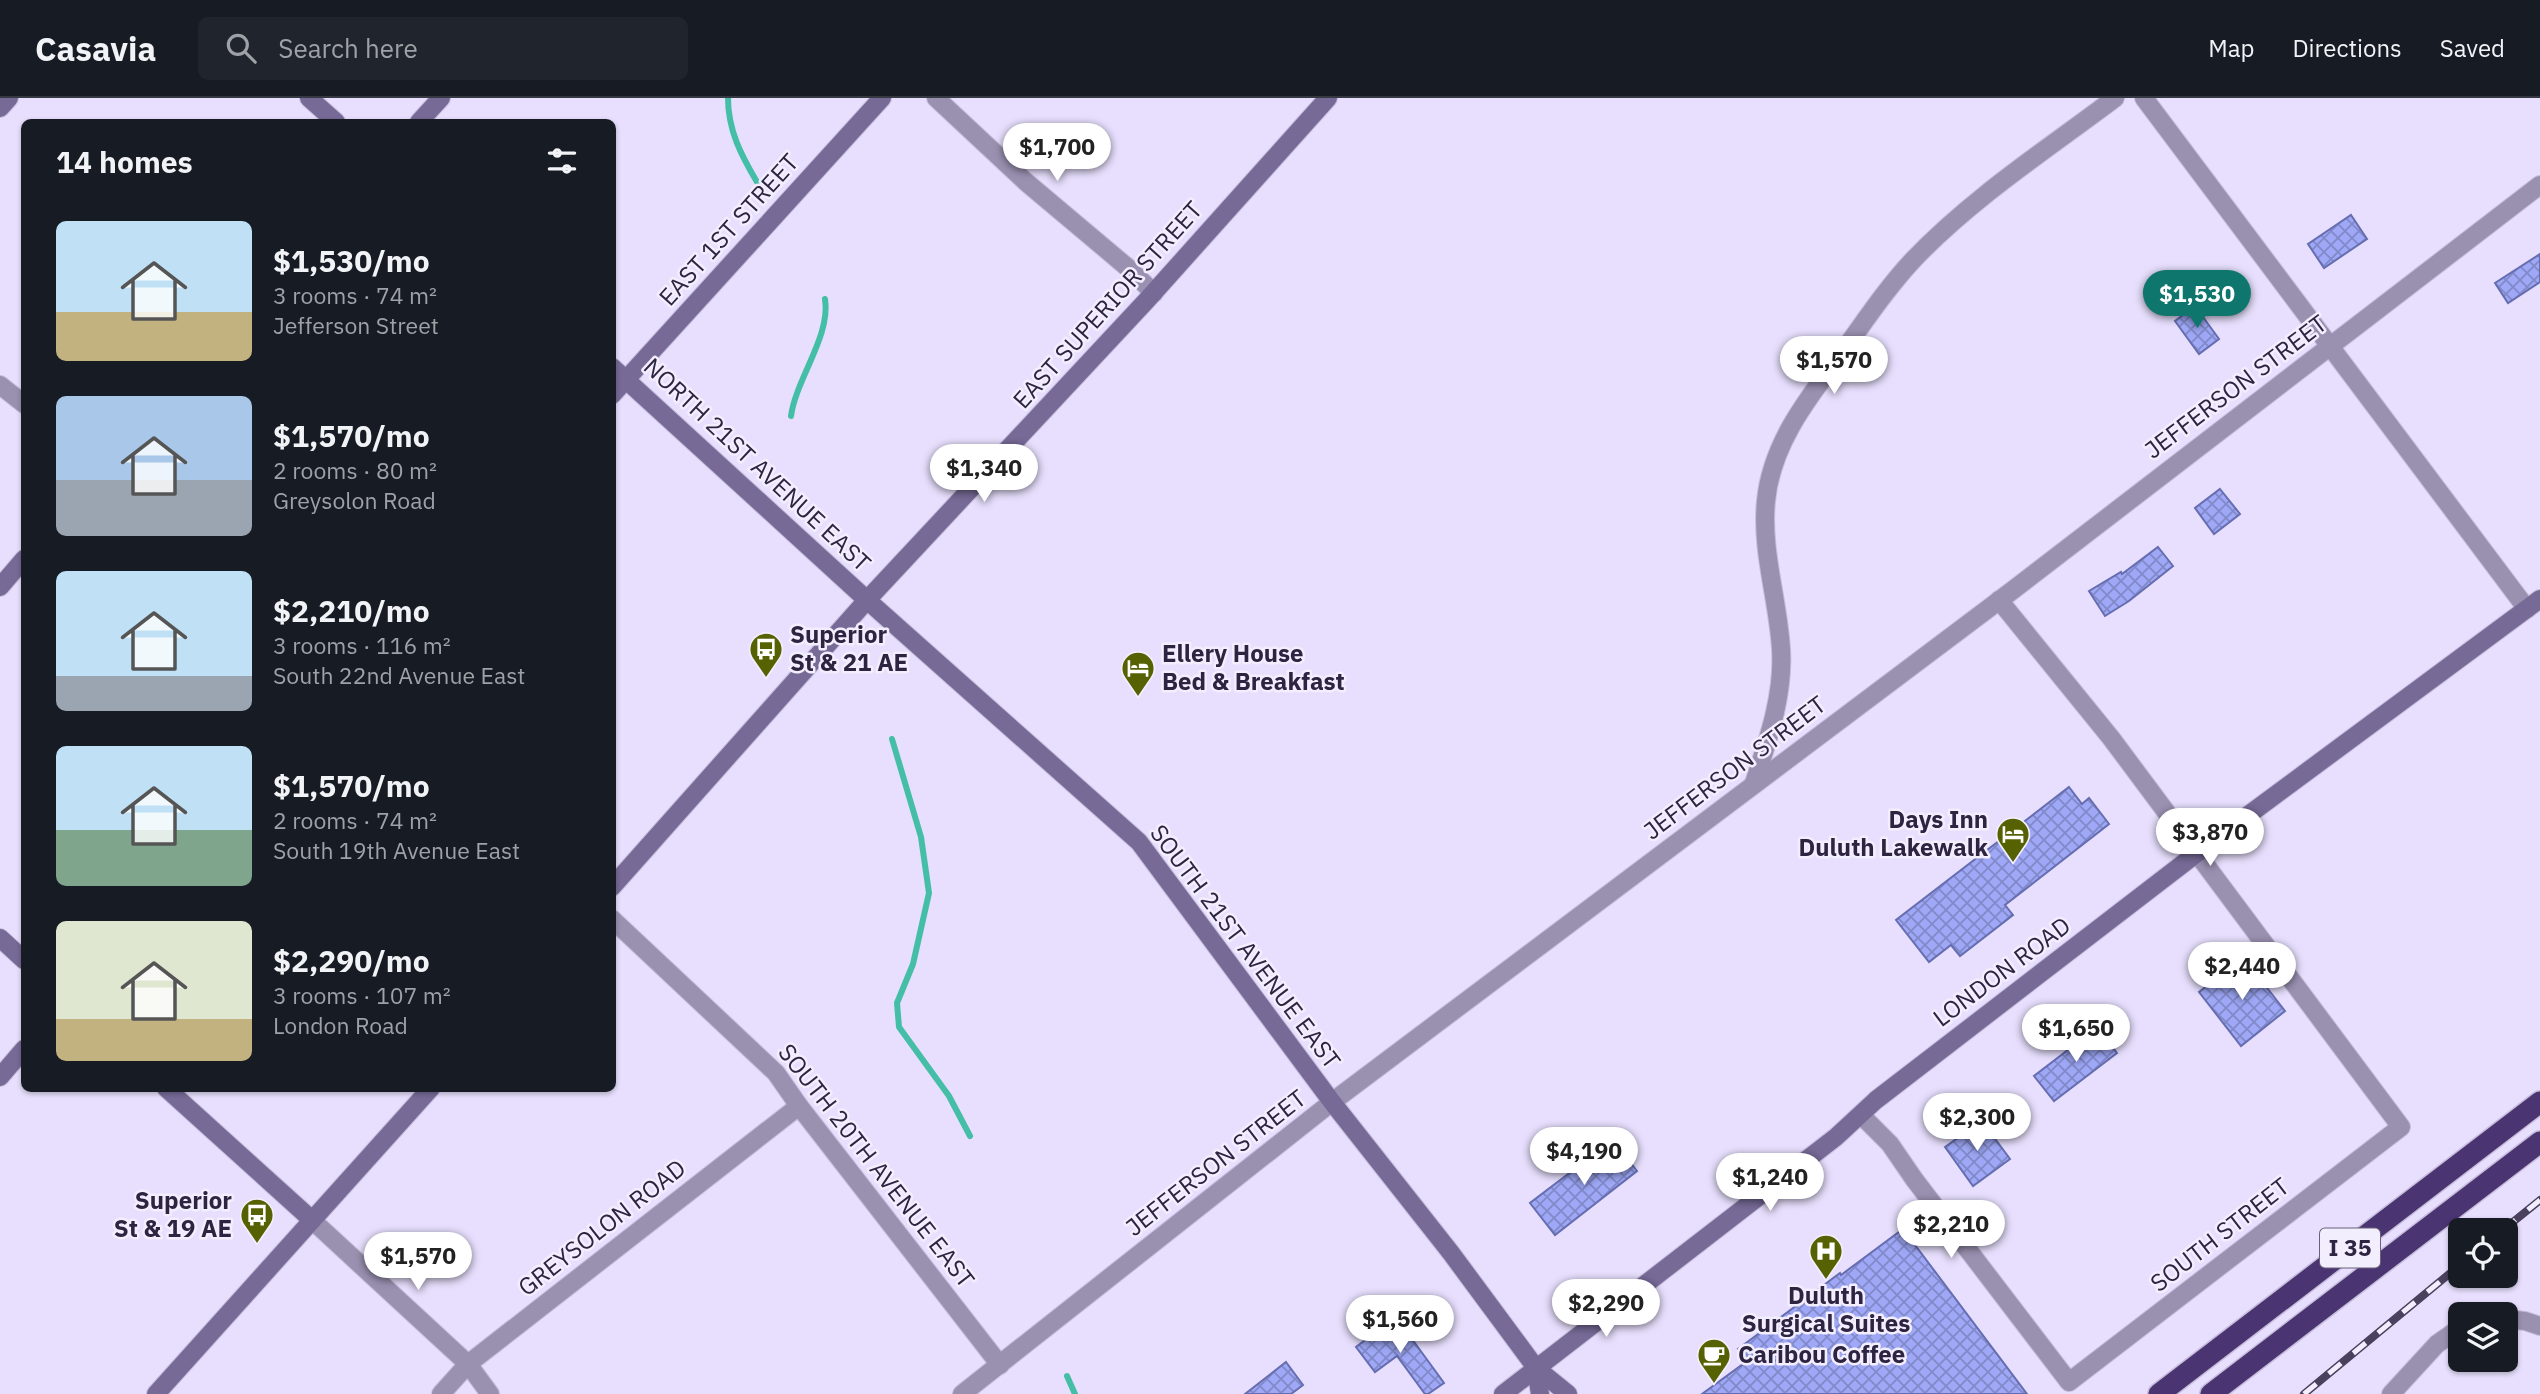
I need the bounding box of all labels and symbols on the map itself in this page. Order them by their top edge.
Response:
pin: $1,700 [1000,123,1114,183]
street label: EAST 1ST STREET [651,146,805,312]
street label: EAST SUPERIOR STREET [1006,194,1209,415]
pin: $1,530 [2140,271,2254,330]
street label: JEFFERSON STREET [2138,307,2333,465]
pin: $1,570 [1777,336,1891,396]
street label: NORTH 21ST AVENUE EAST [637,350,878,578]
pin: $1,340 [927,444,1041,504]
place label: Superior St & 21 AE [790,618,908,678]
bus stop icon: Superior St & 21 AE [747,630,785,679]
place label: Ellery House Bed & Breakfast [1162,637,1345,697]
hotel icon: Ellery House Bed & Breakfast [1119,649,1157,698]
street label: JEFFERSON STREET [1637,688,1832,846]
place label: Days Inn Duluth Lakewalk [1799,803,1988,863]
pin: $3,870 [2153,808,2267,868]
hotel icon: Days Inn Duluth Lakewalk [1994,815,2032,864]
street label: SOUTH 21ST AVENUE EAST [1143,818,1348,1075]
street label: LONDON ROAD [1926,909,2077,1033]
pin: $2,440 [2185,942,2299,1002]
pin: $1,650 [2019,1004,2133,1064]
street label: SOUTH 20TH AVENUE EAST [771,1037,982,1294]
street label: JEFFERSON STREET [1119,1082,1312,1243]
pin: $2,300 [1920,1094,2034,1153]
pin: $4,190 [1527,1128,1641,1187]
street label: GREYSOLON ROAD [511,1152,692,1303]
pin: $1,240 [1713,1154,1827,1213]
street label: SOUTH STREET [2143,1170,2296,1299]
place label: Superior St & 19 AE [114,1184,232,1244]
bus stop icon: Superior St & 19 AE [238,1196,276,1245]
pin: $2,210 [1894,1200,2008,1260]
road number: I 35 [2320,1228,2380,1268]
pin: $1,570 [361,1232,475,1292]
hospital icon: Duluth Surgical Suites [1807,1232,1845,1281]
place label: Duluth Surgical Suites [1742,1279,1910,1339]
pin: $2,290 [1549,1280,1663,1339]
pin: $1,560 [1343,1296,1457,1355]
cafe icon: Caribou Coffee [1695,1336,1733,1385]
place label: Caribou Coffee [1738,1338,1905,1370]

